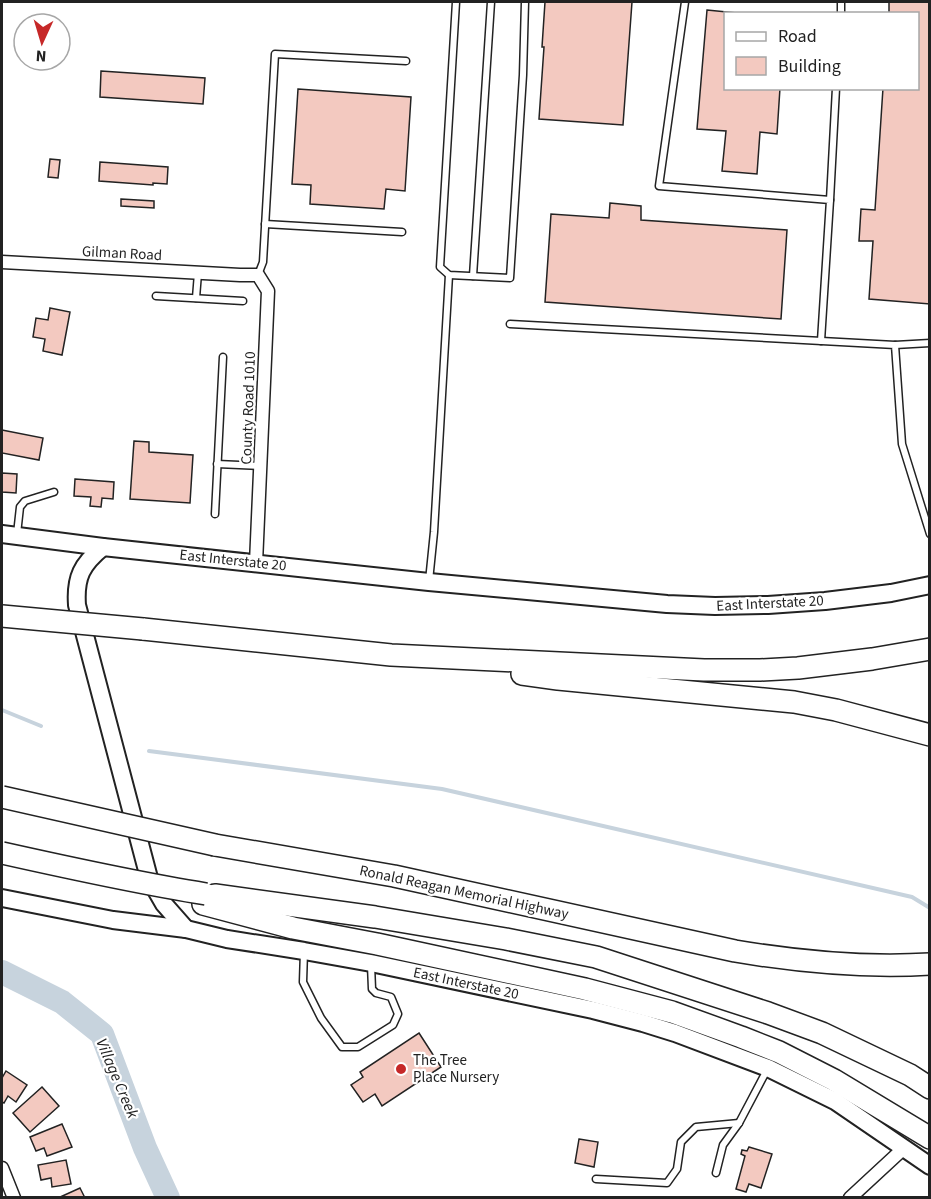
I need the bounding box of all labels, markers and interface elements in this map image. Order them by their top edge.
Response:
north arrow [12,12,72,72]
legend [724,12,919,90]
text: Road [778,24,817,49]
text: N [35,45,47,67]
text: Building [778,54,841,79]
street label: Gilman Road [81,241,163,266]
street label: County Road 1010 [236,351,261,465]
street label: East Interstate 20 [178,544,287,577]
street label: East Interstate 20 [716,590,824,617]
street label: Ronald Reagan Memorial Highway [357,860,570,925]
street label: East Interstate 20 [411,962,521,1005]
water label: Village Creek [90,1035,144,1122]
place label: The Tree Place Nursery [413,1050,499,1088]
marker: The Tree Place Nursery [394,1062,408,1076]

